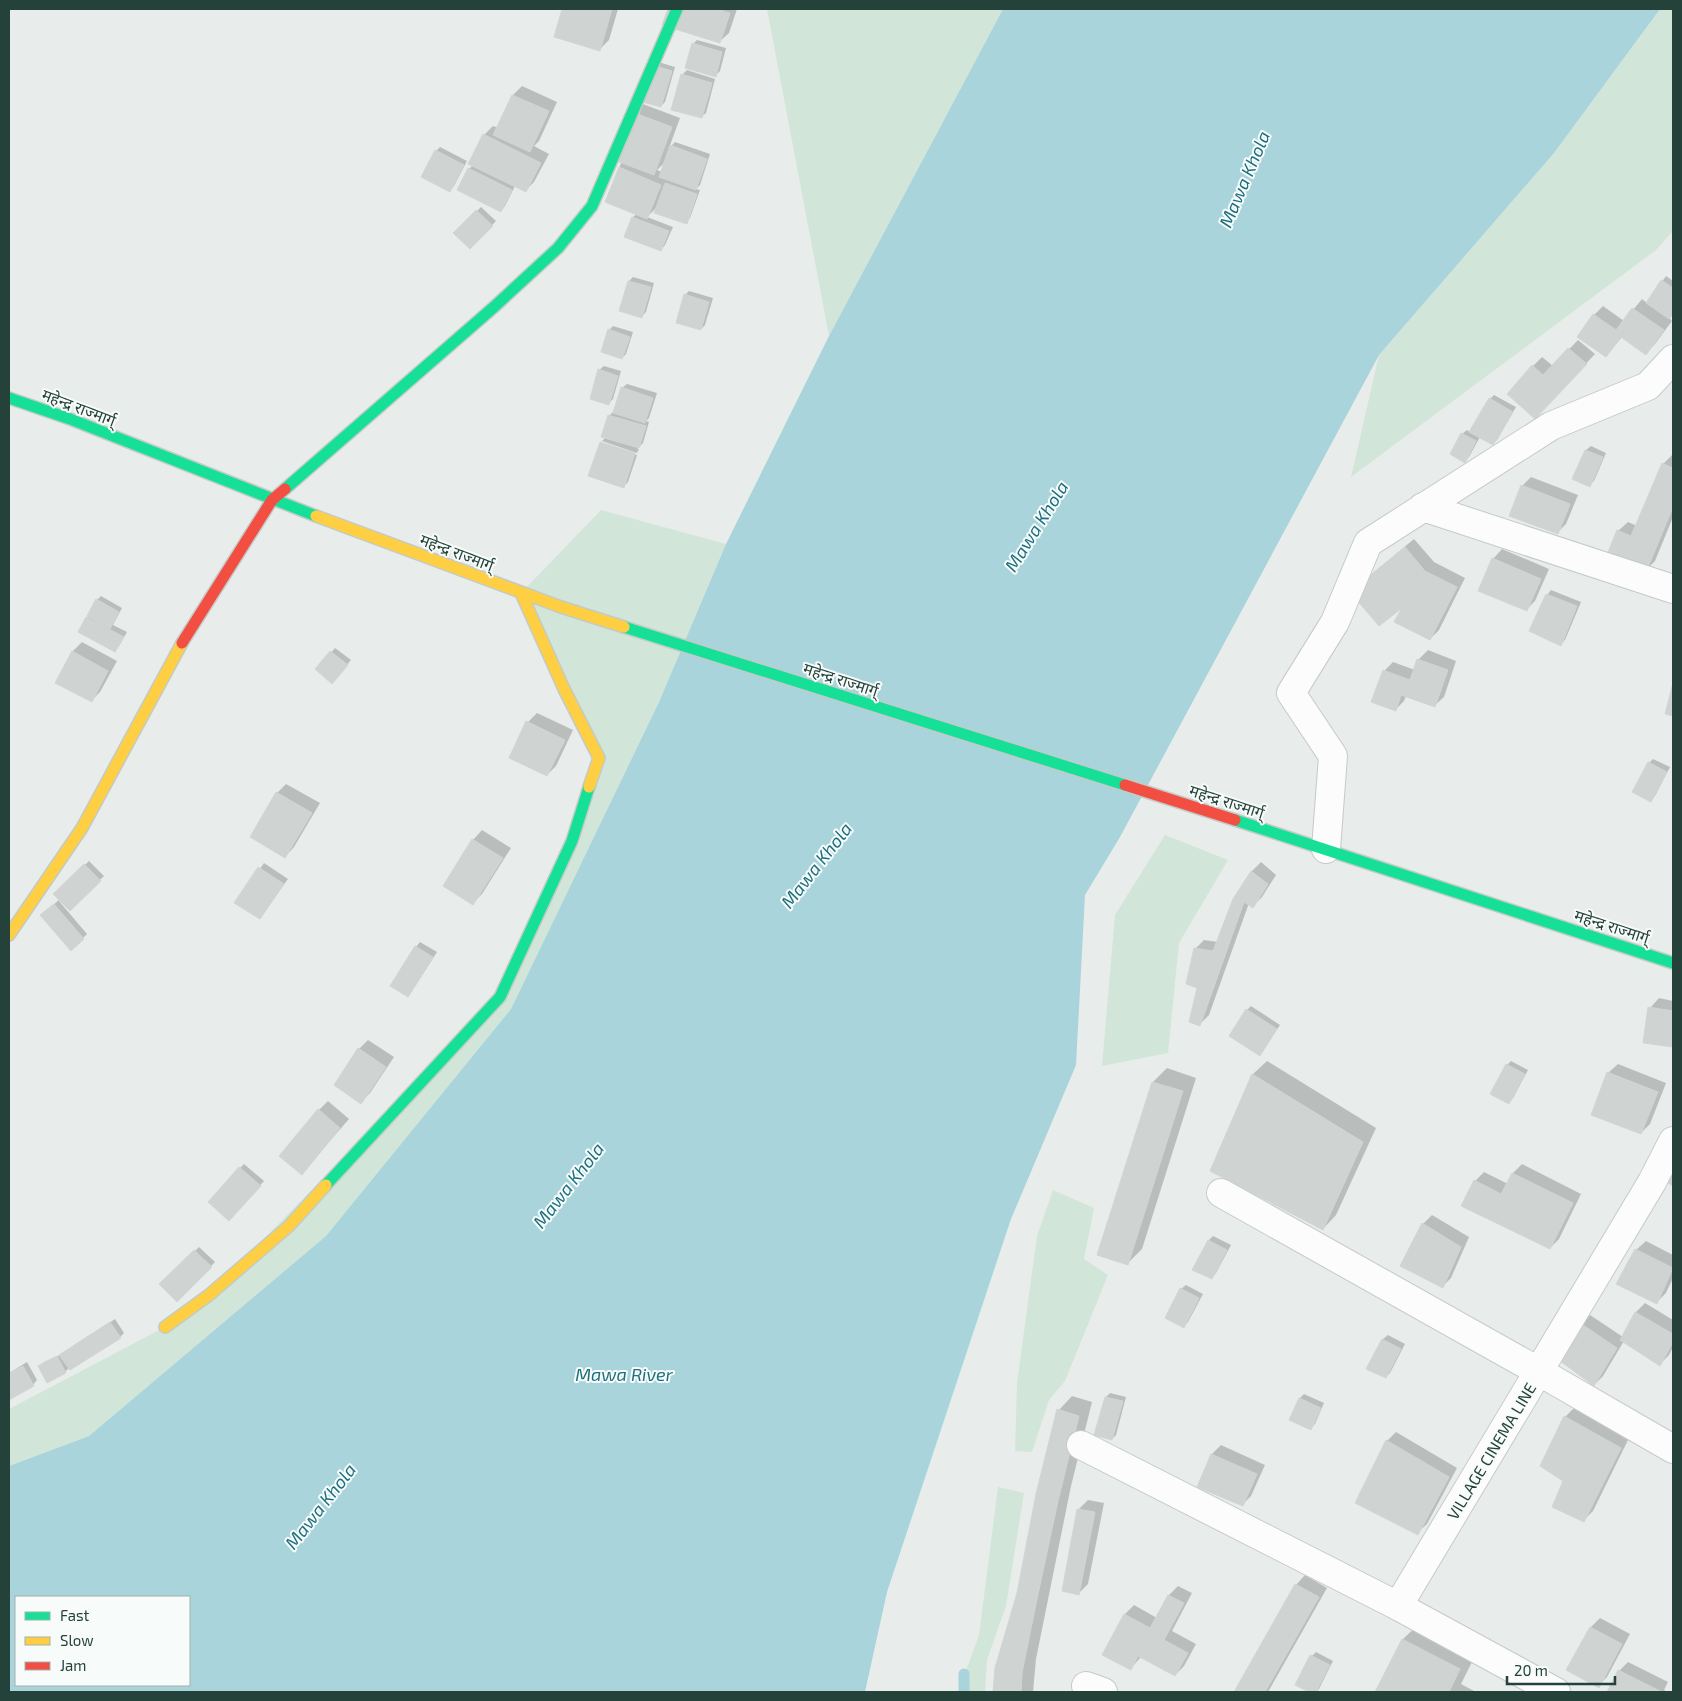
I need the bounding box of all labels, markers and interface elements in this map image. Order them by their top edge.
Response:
water label: Mawa Khola [1214,128,1274,230]
street label: महेन्द्र राज्मार्ग् [39,384,121,433]
water label: Mawa Khola [1000,477,1072,575]
street label: महेन्द्र राज्मार्ग् [417,529,499,578]
street label: महेन्द्र राज्मार्ग् [801,658,884,703]
street label: महेन्द्र राज्मार्ग् [1187,780,1270,825]
water label: Mawa Khola [776,818,856,912]
street label: महेन्द्र राज्मार्ग् [1572,905,1655,950]
water label: Mawa Khola [528,1138,608,1232]
water label: Mawa River [575,1363,674,1385]
street label: VILLAGE CINEMA LINE [1443,1379,1539,1523]
water label: Mawa Khola [280,1459,360,1553]
legend [15,1596,190,1686]
text: Fast [60,1606,90,1624]
text: Slow [60,1631,94,1649]
scale bar [1507,1654,1614,1686]
text: Jam [60,1656,86,1674]
text: 20 m [1514,1661,1548,1679]

